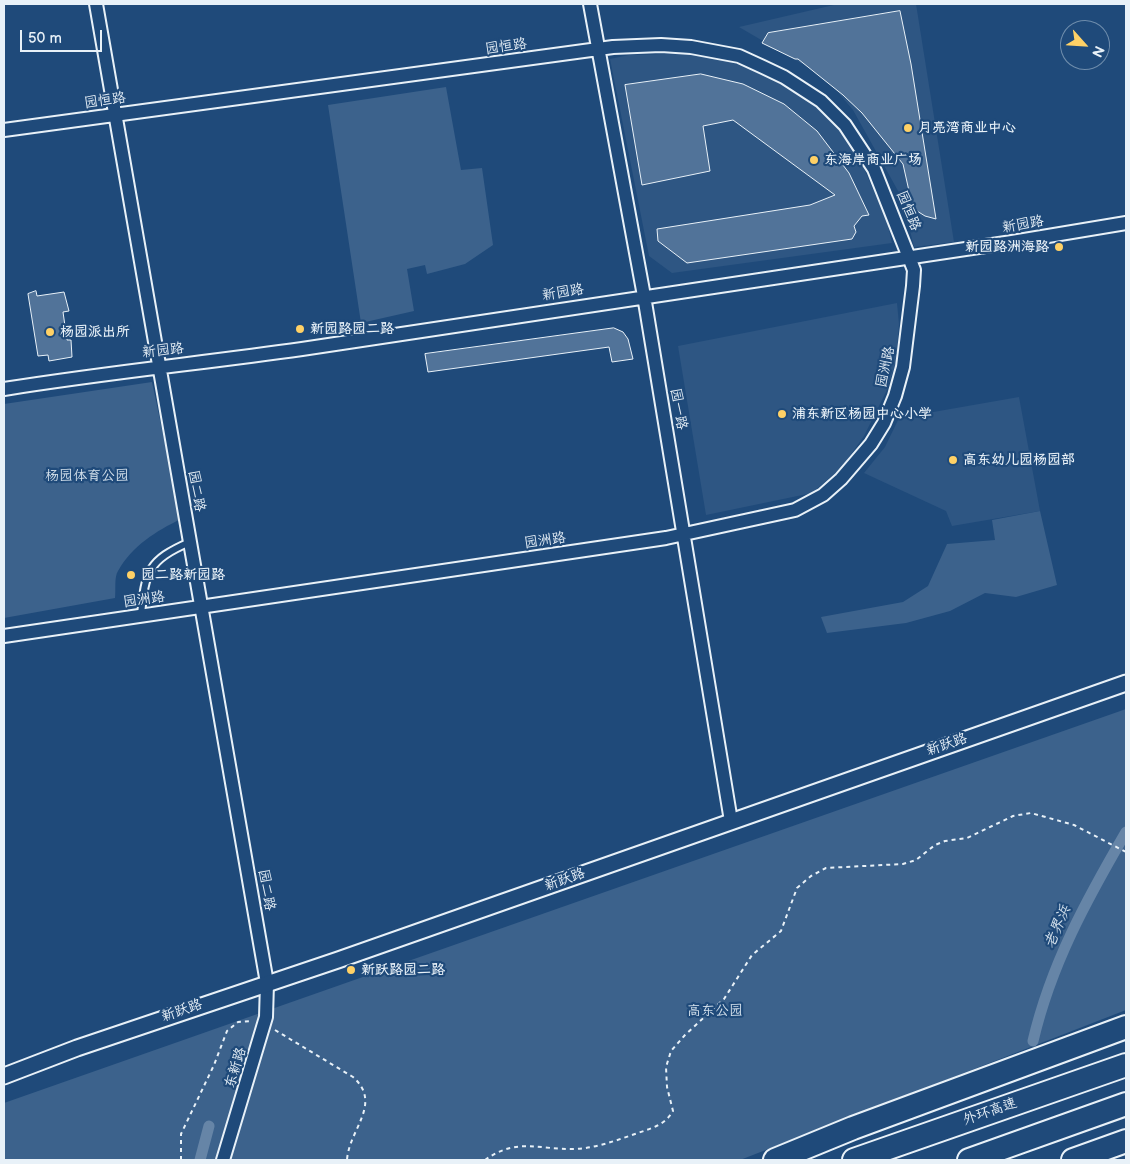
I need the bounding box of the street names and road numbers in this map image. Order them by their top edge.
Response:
street label: 园恒路 [484,36,528,58]
street label: 园恒路 [83,90,127,112]
street label: 园恒路 [892,188,924,234]
street label: 新园路 [1001,213,1045,237]
street label: 新园路 [541,281,585,305]
street label: 新园路 [141,340,185,362]
street label: 园洲路 [873,345,899,389]
street label: 园一路 [666,387,690,431]
street label: 园二路 [184,469,208,513]
street label: 园洲路 [523,530,567,552]
street label: 园洲路 [122,589,166,611]
street label: 新跃路 [924,730,970,760]
street label: 新跃路 [542,865,588,895]
street label: 园二路 [254,868,278,912]
street label: 新跃路 [159,996,205,1026]
street label: 东新路 [222,1045,250,1091]
street label: 外环高速 [961,1095,1019,1129]

